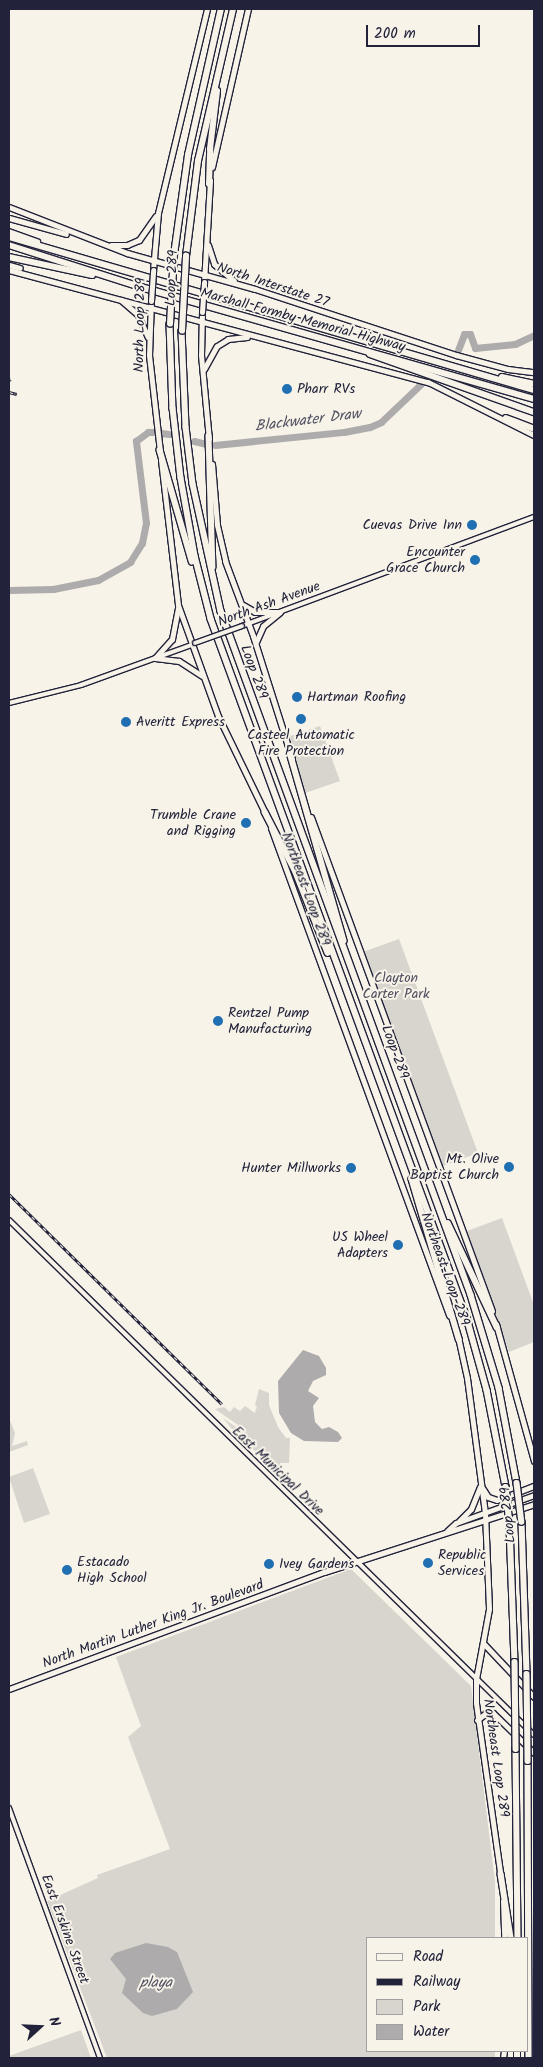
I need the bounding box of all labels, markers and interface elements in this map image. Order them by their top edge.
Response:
scale bar [368,15,482,47]
text: 200 m [374,22,416,46]
street label: Loop 289 [162,250,182,306]
street label: North Interstate 27 [215,259,331,311]
street label: North Loop 289 [131,277,149,373]
street label: Marshall Formby Memorial Highway [199,285,407,355]
place label: Pharr RVs [297,381,355,397]
marker: Pharr RVs [281,383,293,395]
water label: Blackwater Draw [254,406,362,436]
place label: Cuevas Drive Inn [362,517,462,533]
marker: Cuevas Drive Inn [466,519,478,531]
place label: Encounter Grace Church [386,544,465,576]
marker: Encounter Grace Church [469,554,481,566]
street label: North Ash Avenue [215,578,323,630]
street label: Loop 289 [237,643,271,701]
place label: Hartman Roofing [307,689,406,705]
marker: Hartman Roofing [291,691,303,703]
marker: Casteel Automatic Fire Protection [295,713,307,725]
place label: Averitt Express [136,714,225,730]
marker: Averitt Express [120,716,132,728]
place label: Casteel Automatic Fire Protection [247,727,355,760]
place label: Trumble Crane and Rigging [150,807,236,840]
marker: Trumble Crane and Rigging [240,817,252,829]
street label: Northeast Loop 289 [278,830,334,948]
park label: Clayton Carter Park [363,970,429,1002]
place label: Rentzel Pump Manufacturing [228,1005,312,1038]
marker: Rentzel Pump Manufacturing [212,1015,224,1027]
street label: Loop 289 [378,1023,412,1081]
place label: Mt. Olive Baptist Church [410,1151,499,1184]
place label: Hunter Millworks [241,1160,341,1176]
marker: Mt. Olive Baptist Church [503,1161,515,1173]
marker: Hunter Millworks [345,1162,357,1174]
street label: Northeast Loop 289 [417,1210,473,1328]
place label: US Wheel Adapters [332,1229,388,1262]
marker: US Wheel Adapters [392,1239,404,1251]
street label: East Municipal Drive [229,1423,327,1519]
street label: Loop 289 [497,1486,519,1544]
place label: Republic Services [438,1547,486,1580]
place label: Estacado High School [77,1554,147,1586]
place label: Ivey Gardens [279,1556,354,1572]
marker: Republic Services [422,1557,434,1569]
marker: Ivey Gardens [263,1558,275,1570]
marker: Estacado High School [61,1564,73,1576]
street label: North Martin Luther King Jr. Boulevard [40,1576,266,1672]
street label: Northeast Loop 289 [479,1698,513,1818]
street label: East Erskine Street [37,1872,93,1986]
legend [366,1937,528,2052]
text: Road [413,1945,443,1969]
text: Railway [413,1970,460,1994]
water label: playa [140,1975,172,1993]
text: Park [413,1995,440,2019]
north arrow [15,2002,65,2052]
text: N [42,2014,66,2030]
text: Water [413,2020,449,2044]

